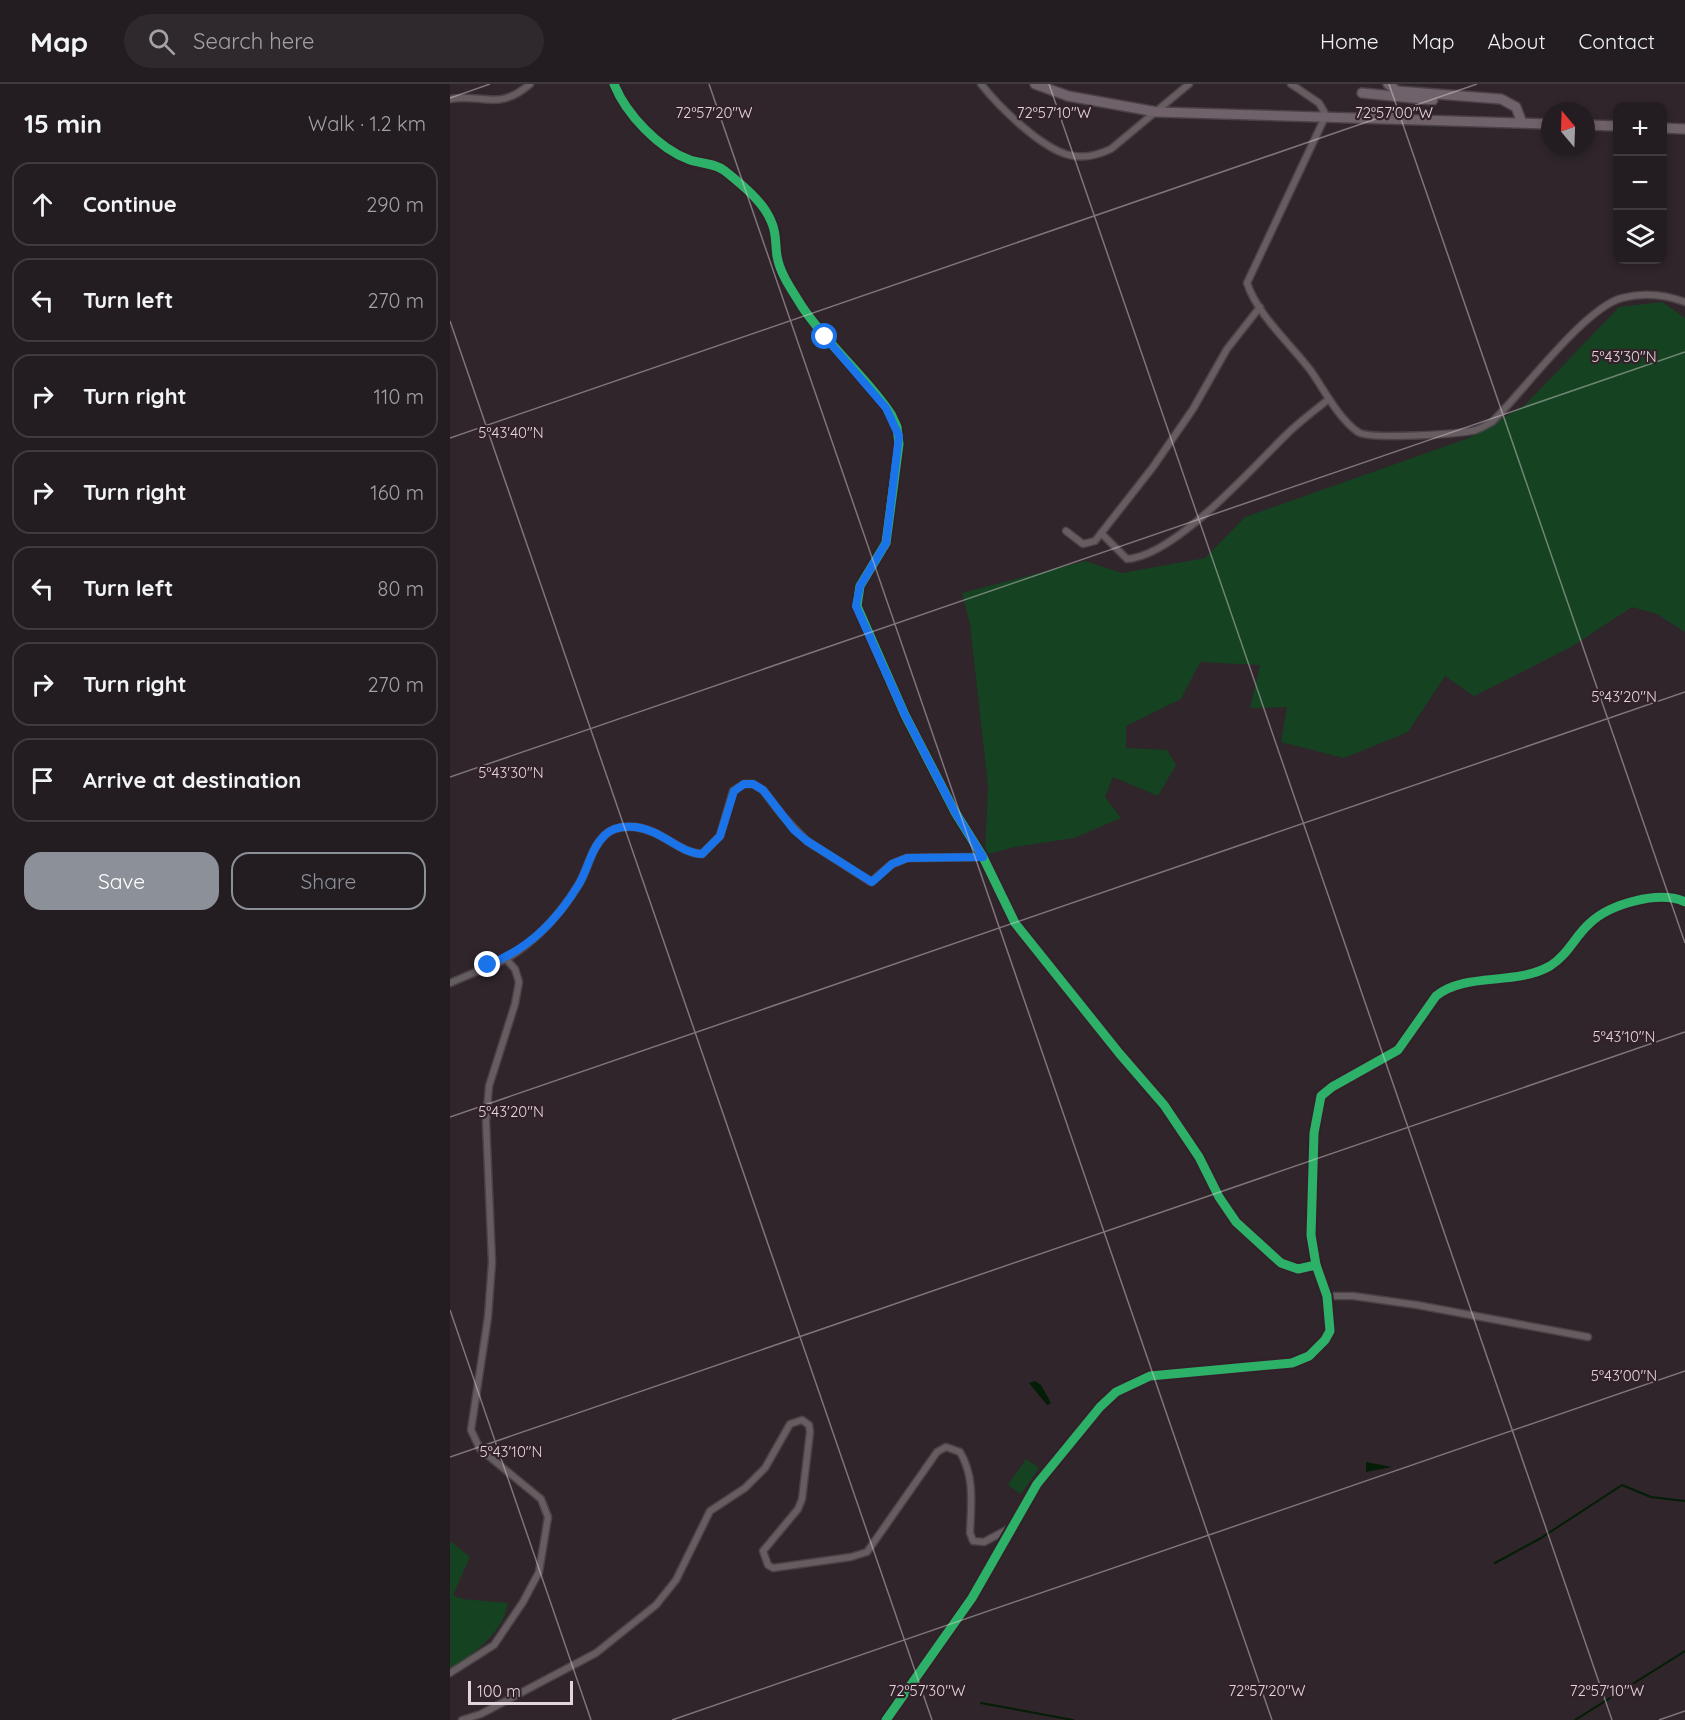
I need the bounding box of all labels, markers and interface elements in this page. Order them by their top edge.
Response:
search box [124,14,544,68]
text: Map [30,24,88,59]
icon: search [145,25,178,58]
text: Search here [193,27,315,55]
text: Home [1320,28,1379,54]
text: Map [1412,28,1455,54]
text: About [1488,28,1546,54]
text: Contact [1579,28,1655,54]
north arrow [1541,102,1595,156]
map controls [1613,102,1667,264]
button: + [1613,102,1667,156]
text: 72°57'20"W [675,103,753,122]
text: 72°57'10"W [1017,103,1092,122]
text: 72°57'00"W [1355,103,1433,122]
text: 15 min [24,107,102,140]
text: Walk · 1.2 km [308,111,426,136]
button: − [1613,156,1667,210]
icon: ahead [26,188,59,221]
text: Continue [83,190,177,218]
text: 290 m [366,192,424,217]
button: layers [1613,210,1667,264]
icon: left [26,284,59,317]
text: Turn left [83,286,173,314]
text: 270 m [367,288,424,313]
route start [811,323,837,349]
text: 5°43'30"N [1591,347,1657,366]
icon: right [26,380,59,413]
text: Turn right [83,382,187,410]
text: 110 m [374,384,424,409]
text: 5°43'40"N [478,423,544,442]
icon: right [26,476,59,509]
text: Turn right [83,478,187,506]
text: 160 m [370,480,424,505]
icon: left [26,572,59,605]
text: Turn left [83,574,173,602]
text: 80 m [378,576,424,601]
icon: right [26,668,59,701]
text: Turn right [83,670,187,698]
text: 270 m [367,672,424,697]
text: 5°43'20"N [1591,687,1657,706]
text: 5°43'30"N [478,763,544,782]
icon: arrive [26,764,59,797]
text: Arrive at destination [83,766,301,794]
button: Save [24,852,219,910]
button: Share [231,852,426,910]
route end [474,951,500,977]
text: 5°43'10"N [1593,1027,1655,1046]
text: 5°43'20"N [478,1102,544,1121]
text: 5°43'00"N [1591,1366,1657,1385]
text: 5°43'10"N [480,1442,542,1461]
scale bar [468,1678,573,1706]
text: 100 m [477,1681,521,1701]
text: 72°57'30"W [889,1681,966,1700]
text: 72°57'20"W [1228,1681,1306,1700]
text: 72°57'10"W [1570,1681,1645,1700]

